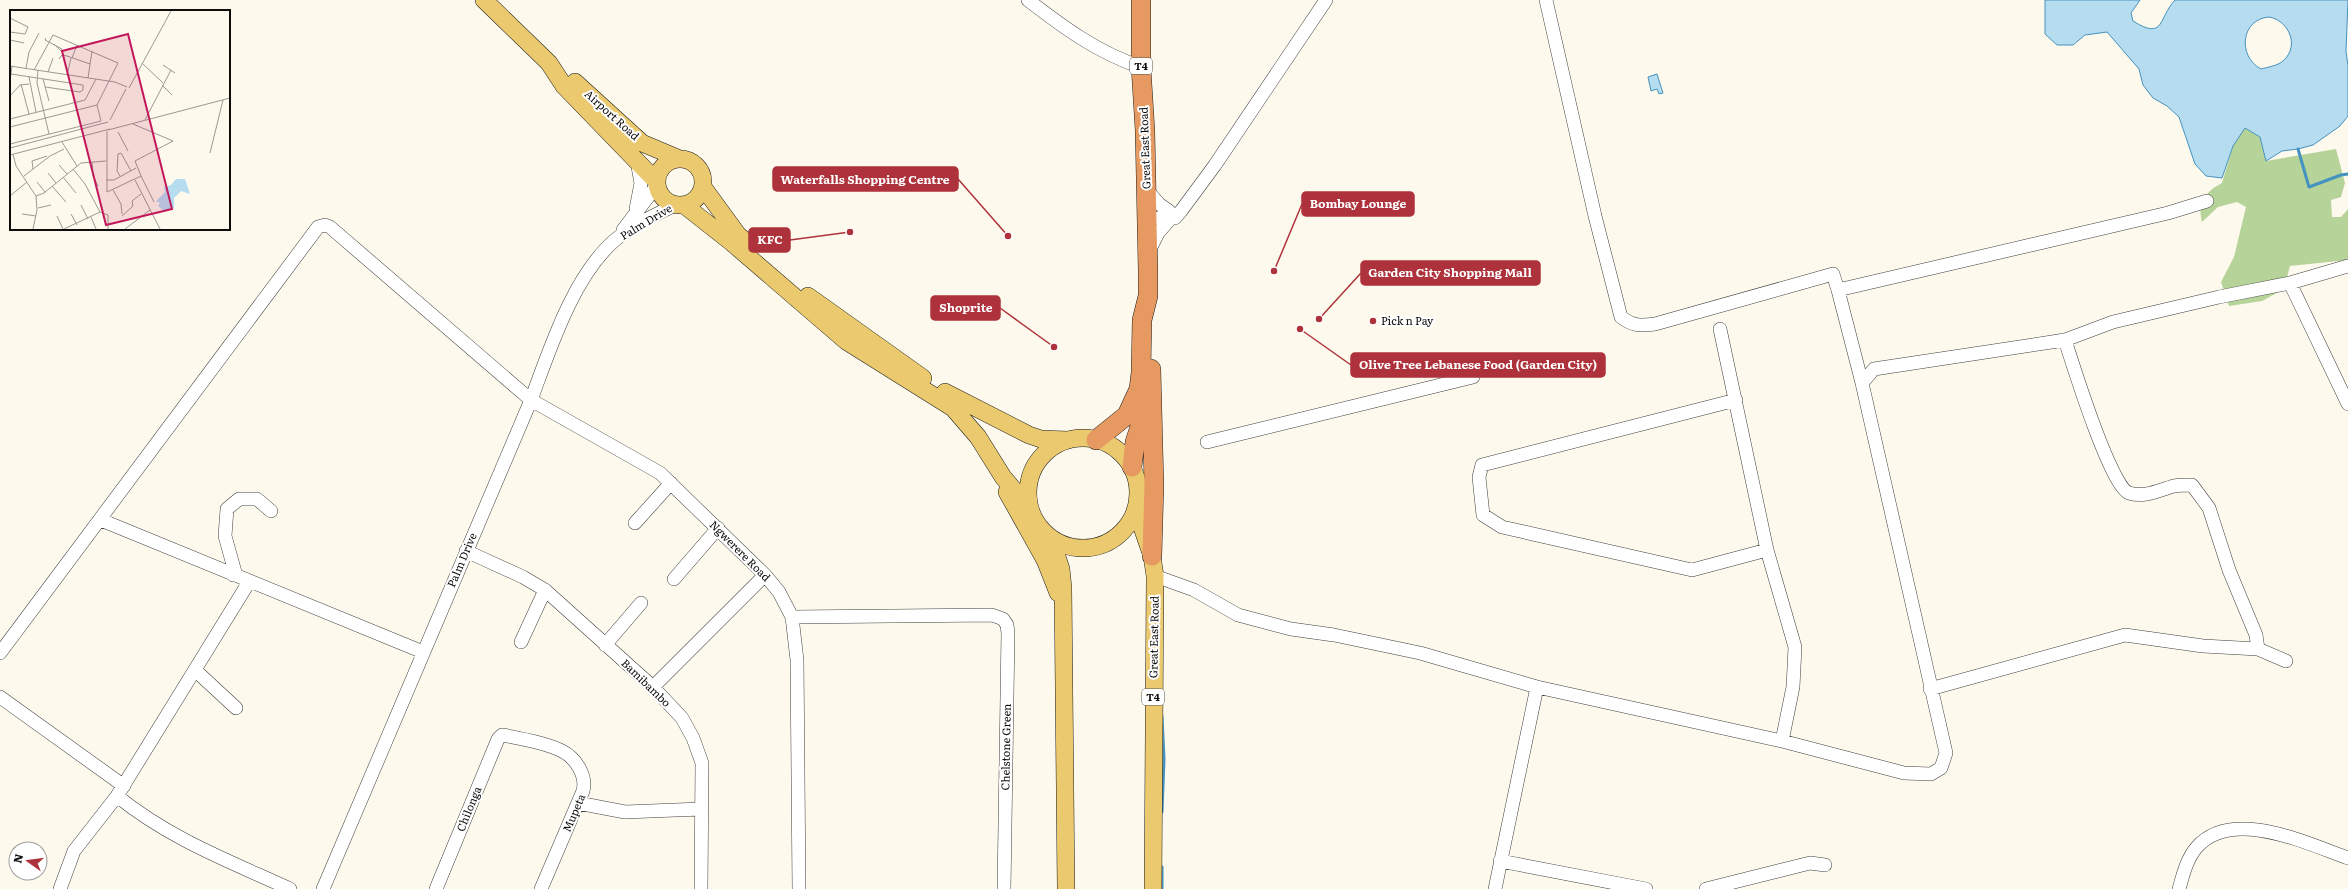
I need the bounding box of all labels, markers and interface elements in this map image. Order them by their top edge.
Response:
inset map [10,10,230,230]
road number: T4 [1130,58,1152,74]
street label: Airport Road [582,85,644,143]
street label: Great East Road [1135,106,1153,189]
callout: Waterfalls Shopping Centre [773,167,958,191]
text: Waterfalls Shopping Centre [780,170,950,188]
callout: Bombay Lounge [1302,192,1414,216]
text: Bombay Lounge [1310,194,1406,212]
street label: Palm Drive [617,199,675,243]
callout: KFC [749,228,790,252]
text: KFC [757,230,783,248]
callout: Garden City Shopping Mall [1361,261,1540,285]
text: Garden City Shopping Mall [1368,263,1532,281]
callout: Shoprite [931,296,1000,320]
text: Shoprite [939,298,993,316]
place label: Pick n Pay [1381,312,1434,328]
marker: Pick n Pay [1368,316,1378,326]
callout: Olive Tree Lebanese Food (Garden City) [1351,353,1605,377]
text: Olive Tree Lebanese Food (Garden City) [1359,355,1597,373]
street label: Ngwerere Road [707,516,775,584]
street label: Palm Drive [442,530,480,589]
street label: Great East Road [1144,595,1162,678]
street label: Bamibambo [618,655,675,710]
road number: T4 [1142,689,1164,705]
street label: Chelstone Green [996,704,1014,790]
street label: Chilonga [452,783,484,834]
street label: Mupeta [558,791,588,834]
north arrow [8,841,48,881]
text: N [8,852,26,865]

